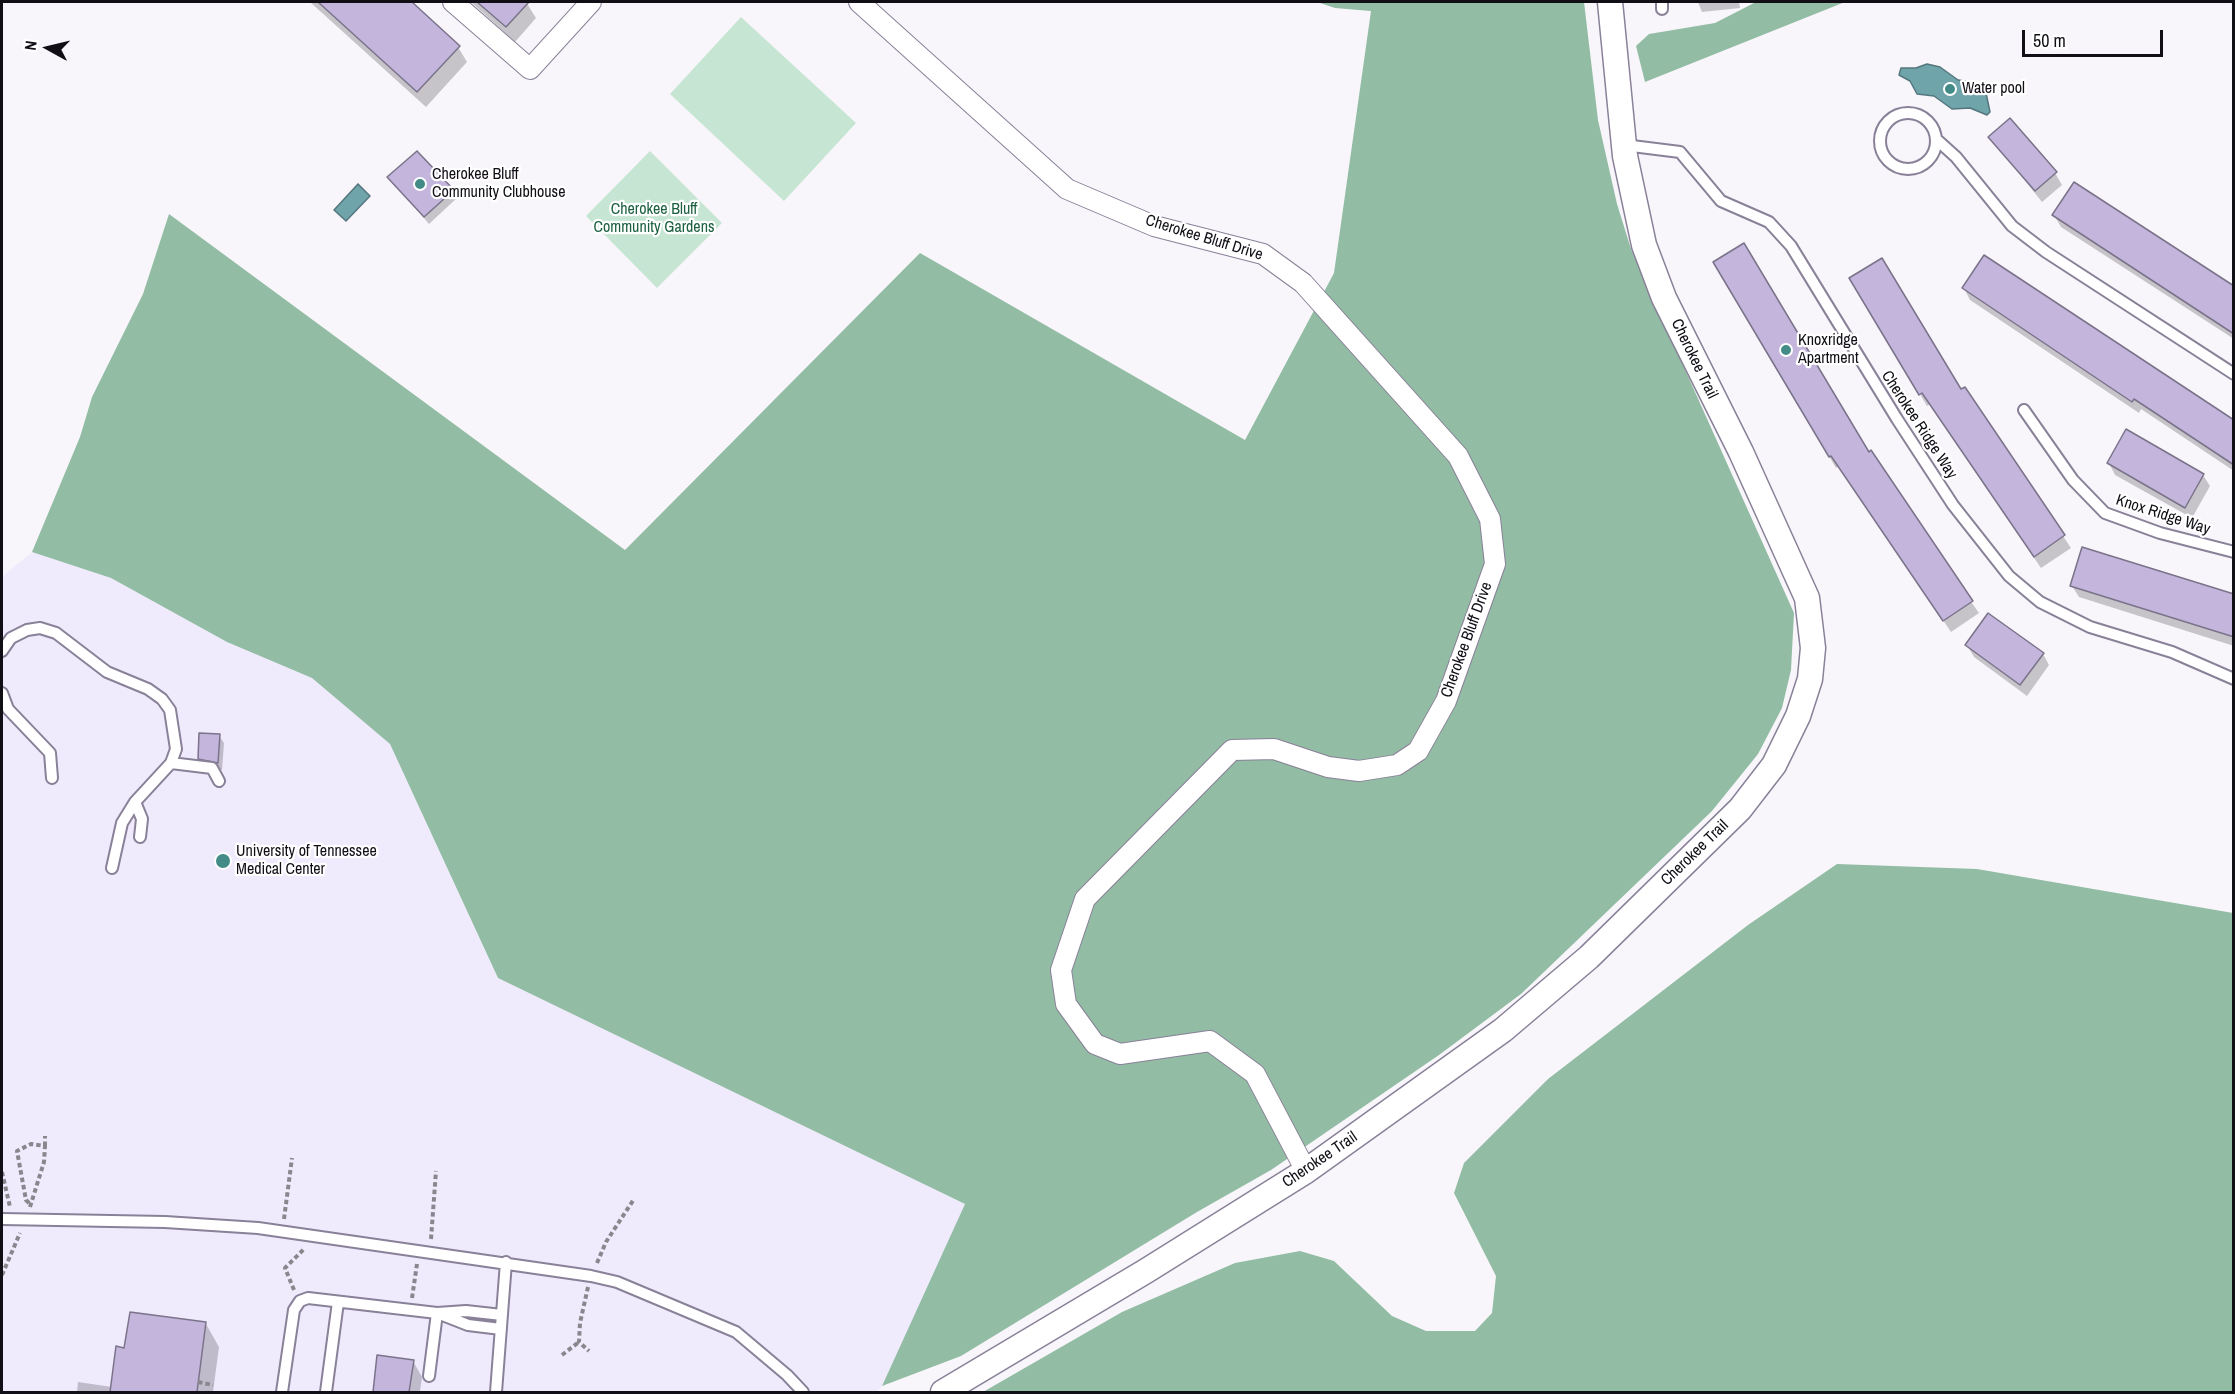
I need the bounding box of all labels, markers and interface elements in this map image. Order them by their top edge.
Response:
north arrow [18,18,78,78]
scale bar [2025,18,2166,56]
text: 50 m [2033,28,2066,53]
text: N [19,39,42,52]
place label: Water pool [1962,79,2025,99]
marker: Water pool [1943,82,1957,96]
place label: Cherokee Bluff Community Clubhouse [432,165,565,203]
marker: Cherokee Bluff Community Clubhouse [413,177,427,191]
park label: Cherokee Bluff Community Gardens [593,200,715,238]
street label: Cherokee Bluff Drive [1143,211,1265,265]
street label: Cherokee Trail [1666,316,1722,402]
place label: Knoxridge Apartment [1798,331,1859,369]
marker: Knoxridge Apartment [1779,343,1793,357]
street label: Cherokee Ridge Way [1877,367,1961,483]
street label: Knox Ridge Way [2113,491,2213,539]
street label: Cherokee Bluff Drive [1437,580,1497,700]
street label: Cherokee Trail [1657,816,1733,890]
place label: University of Tennessee Medical Center [236,842,377,880]
marker: University of Tennessee Medical Center [214,852,232,870]
street label: Cherokee Trail [1279,1128,1361,1192]

